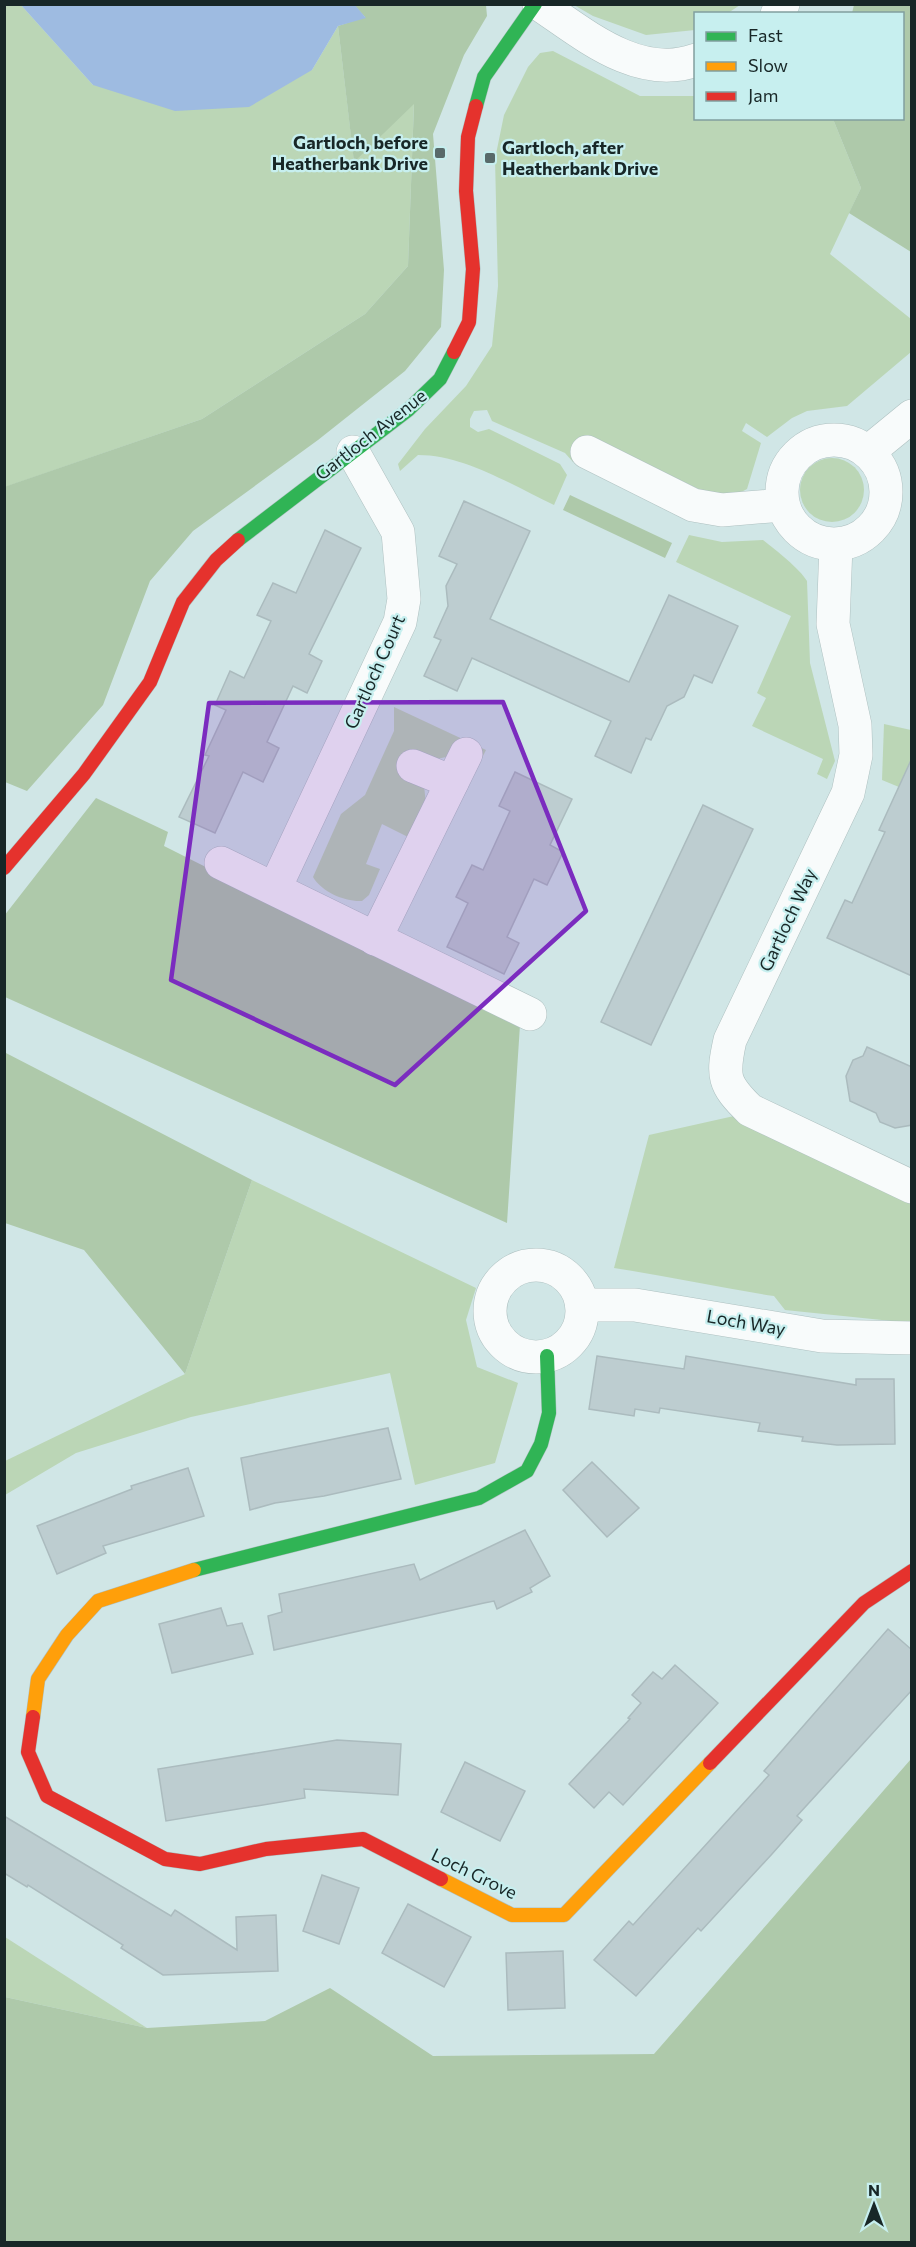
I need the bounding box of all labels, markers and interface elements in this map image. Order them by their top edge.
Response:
legend [694,12,904,120]
text: Fast [748,24,783,46]
text: Slow [748,54,788,76]
text: Jam [748,84,778,106]
place label: Gartloch, before Heatherbank Drive [272,131,428,174]
place label: Gartloch, after Heatherbank Drive [502,136,658,179]
marker: Gartloch, before Heatherbank Drive [433,146,447,160]
marker: Gartloch, after Heatherbank Drive [483,151,497,165]
street label: Gartloch Avenue [310,384,430,484]
street label: Gartloch Court [339,611,409,732]
street label: Gartloch Way [754,865,821,975]
street label: Loch Way [705,1304,787,1340]
street label: Loch Grove [428,1843,521,1903]
north arrow [844,2175,904,2235]
text: N [868,2180,880,2199]

